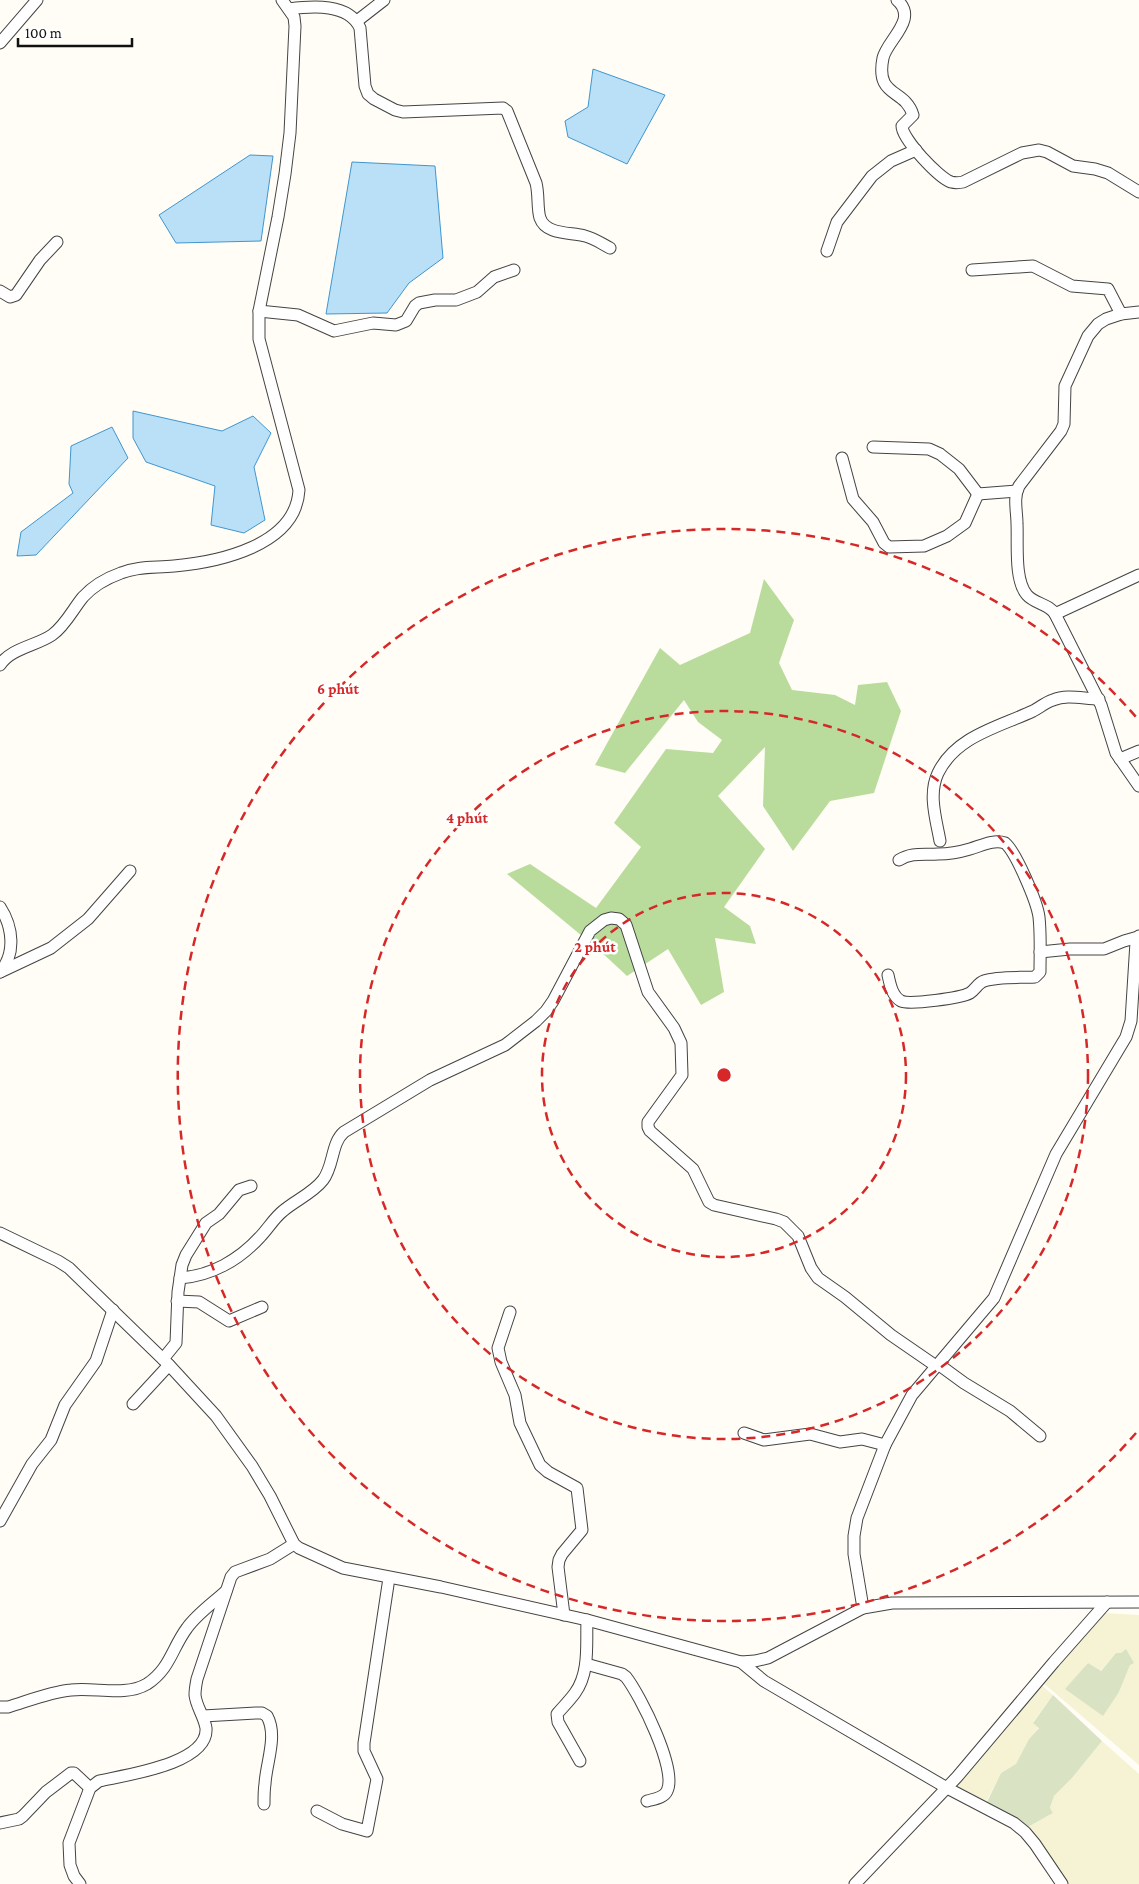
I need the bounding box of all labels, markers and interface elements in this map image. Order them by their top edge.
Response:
scale bar [18,15,131,47]
text: 100 m [25,25,62,41]
text: 6 phút [317,681,360,697]
text: 4 phút [446,810,488,826]
text: 2 phút [574,939,616,955]
centre of rings [715,1066,733,1084]

